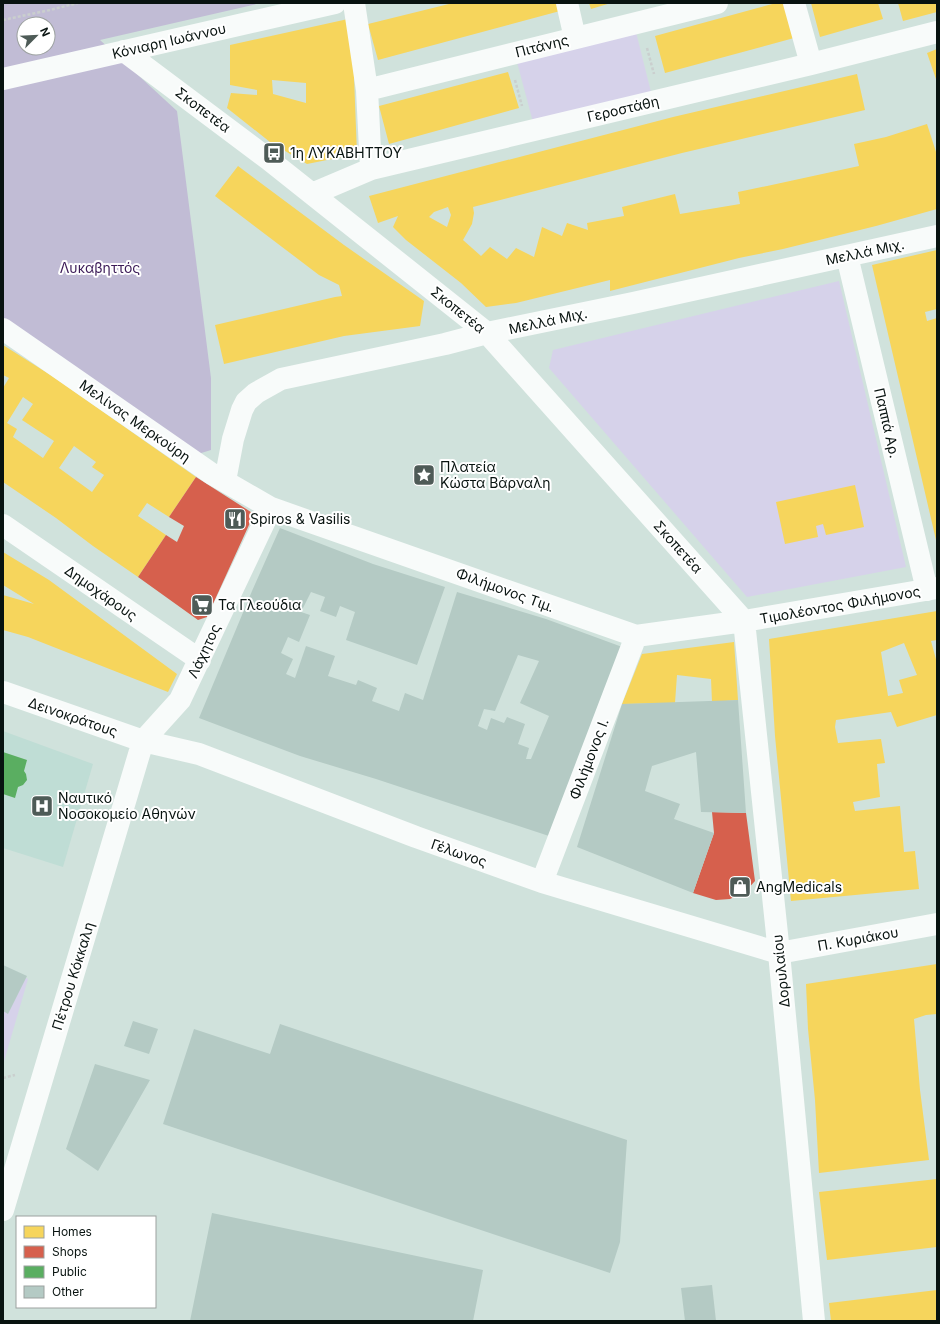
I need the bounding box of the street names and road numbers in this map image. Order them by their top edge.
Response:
street label: Κόνιαρη Ιωάννου [110,19,227,62]
street label: Πιτάνης [513,31,570,60]
street label: Σκοπετέα [172,83,234,136]
street label: Γεροστάθη [585,92,660,125]
street label: Μελλά Μιχ. [824,235,906,268]
street label: Σκοπετέα [428,283,489,337]
street label: Μελλά Μιχ. [507,304,589,337]
street label: Μελίνας Μερκούρη [76,376,194,465]
street label: Παππά Αρ. [871,386,904,460]
street label: Σκοπετέα [650,517,706,576]
street label: Δημοχάρους [62,561,141,624]
street label: Φιλήμονος Τιμ. [454,564,557,615]
street label: Τιμoλέοντος Φιλήμονος [758,582,922,627]
street label: Λάχητος [184,621,223,681]
street label: Δεινοκράτους [26,693,120,740]
street label: Φιλήμονος Ι. [565,716,612,802]
street label: Γέλωνος [429,835,489,870]
street label: Πέτρου Κόκκαλη [48,920,97,1032]
street label: Π. Κυριάκου [816,923,900,954]
street label: Δορυλαίου [768,934,793,1008]

